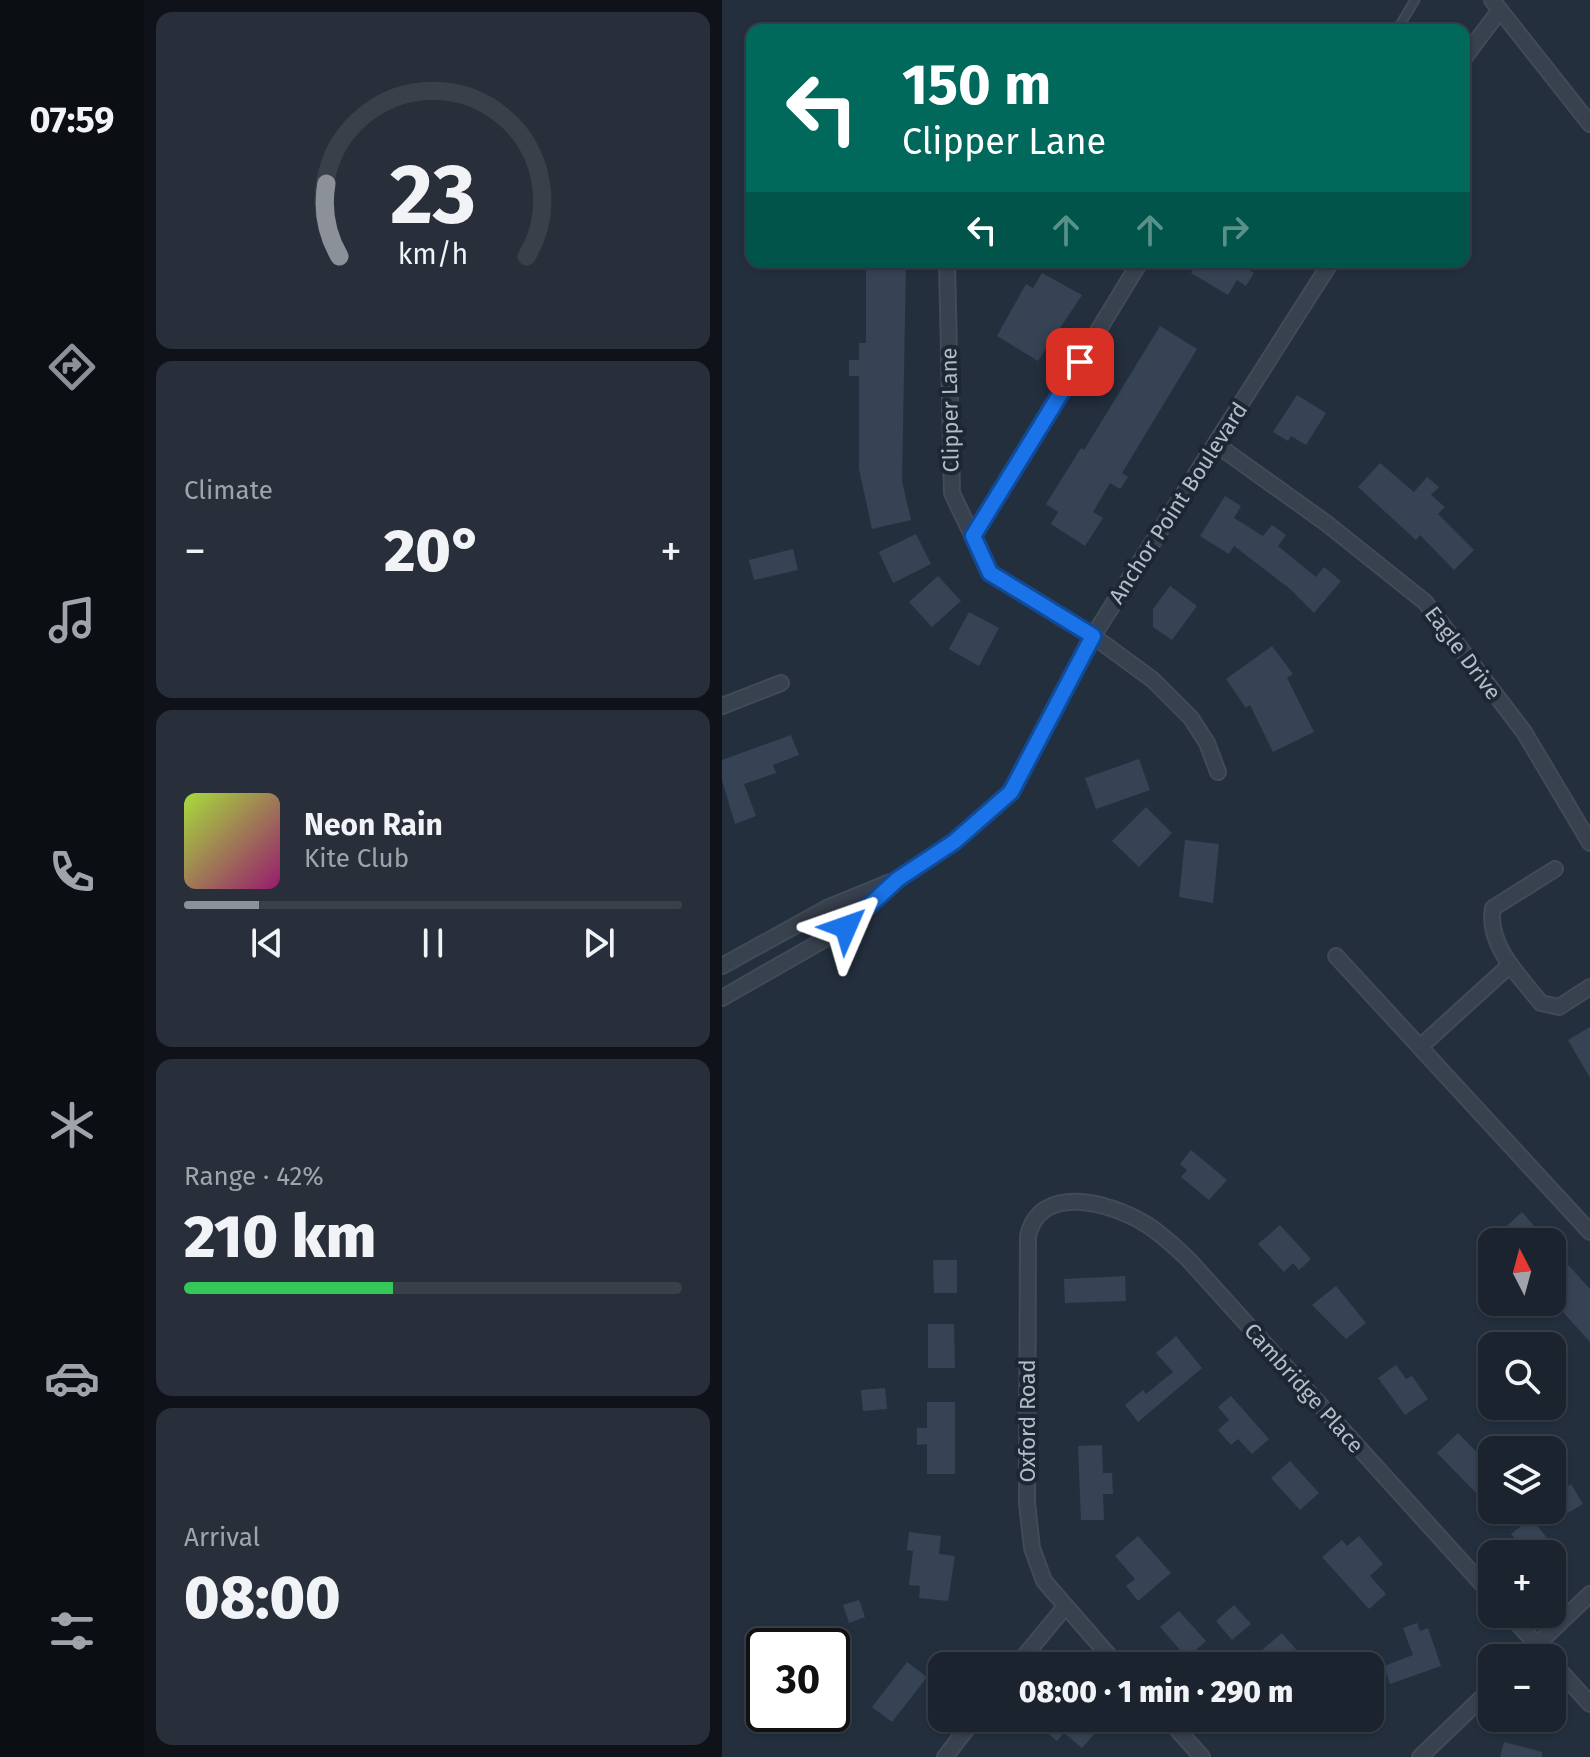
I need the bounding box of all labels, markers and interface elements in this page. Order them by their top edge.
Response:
text: 150 m [902,52,1051,119]
icon: left [770,56,874,160]
text: 07:59 [29,98,115,142]
text: Clipper Lane [902,120,1106,164]
text: 23 [390,144,476,244]
icon: left [960,208,1004,252]
icon: ahead [1044,208,1088,252]
icon: ahead [1128,208,1172,252]
icon: right [1212,208,1256,252]
text: km/h [398,237,468,272]
pin [1046,328,1114,396]
icon: directions [44,339,100,395]
icon: arrive [1058,340,1102,384]
street label: Clipper Lane [935,347,965,473]
street label: Anchor Point Boulevard [1103,397,1253,609]
text: Climate [184,475,273,506]
text: 20° [384,515,482,587]
text: − [184,525,206,578]
text: + [660,525,682,578]
icon: music [44,592,100,648]
street label: Eagle Drive [1419,601,1507,705]
text: Neon Rain [304,807,443,843]
text: Kite Club [304,843,409,874]
icon: phone [44,844,100,900]
position arrow [804,885,888,969]
icon: previous [245,921,289,965]
icon: pause [411,921,455,965]
icon: next [577,921,621,965]
icon: climate [44,1097,100,1153]
text: Range · 42% [184,1161,324,1192]
text: 210 km [184,1201,376,1273]
north arrow [1478,1228,1566,1316]
map controls [1478,1228,1566,1732]
street label: Cambridge Place [1239,1317,1369,1459]
button: search [1478,1332,1566,1420]
icon: car [44,1350,100,1406]
street label: Oxford Road [1014,1359,1041,1483]
button: layers [1478,1436,1566,1524]
text: Arrival [184,1522,260,1553]
button: + [1478,1540,1566,1628]
text: 08:00 [184,1562,341,1634]
icon: filters [44,1603,100,1659]
speed limit sign: 30 [746,1628,850,1732]
button: − [1478,1644,1566,1732]
text: 08:00 · 1 min · 290 m [1019,1674,1293,1710]

